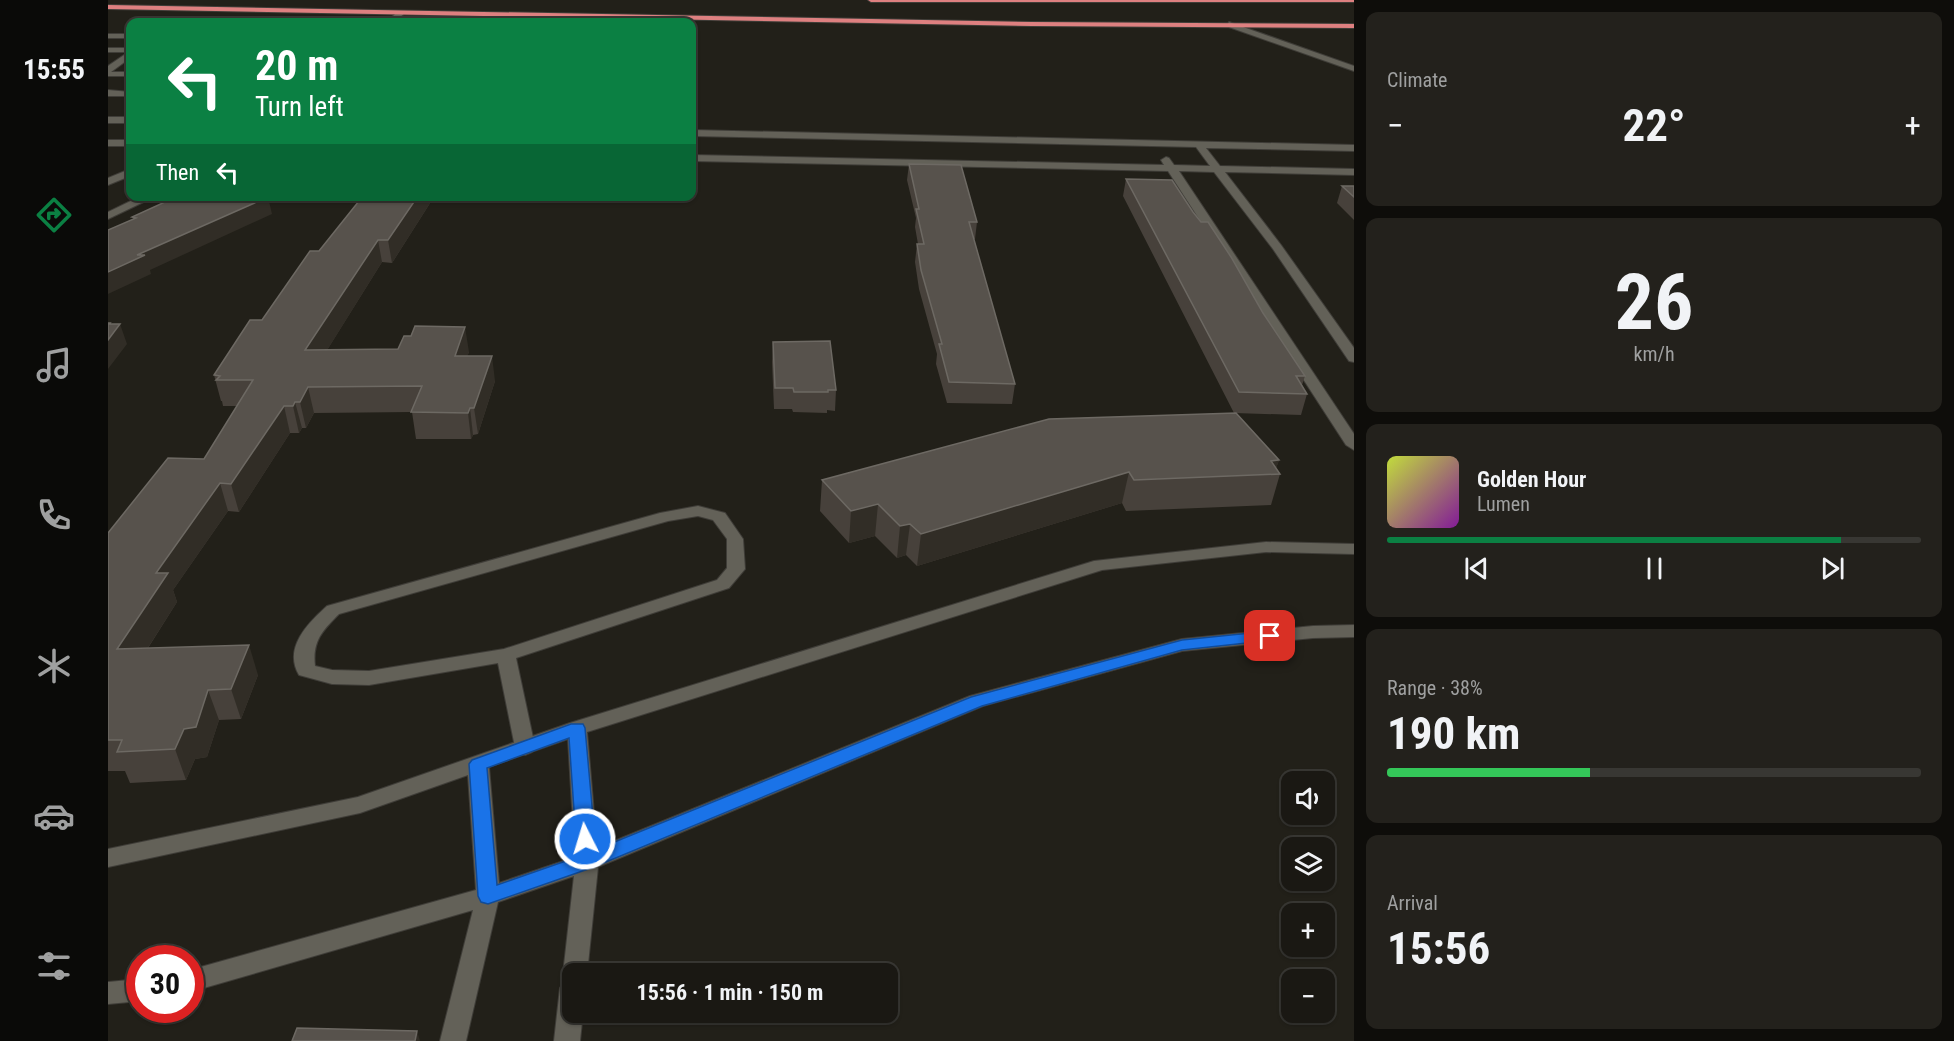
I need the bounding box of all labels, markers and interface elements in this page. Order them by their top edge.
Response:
text: 20 m [255,41,338,90]
icon: left [156,42,234,120]
text: 15:55 [23,54,85,86]
text: Climate [1387,68,1447,92]
text: Turn left [255,91,344,123]
text: 22° [1623,99,1686,152]
text: − [1387,106,1404,145]
text: + [1905,106,1921,145]
icon: left [211,156,244,189]
text: Then [156,160,199,185]
icon: directions [33,194,75,236]
text: 26 [1615,257,1693,348]
text: km/h [1633,342,1675,366]
icon: music [33,344,75,386]
text: Golden Hour [1477,467,1586,492]
text: Lumen [1477,492,1530,516]
icon: phone [33,494,75,536]
icon: previous [1460,552,1493,585]
icon: pause [1638,552,1671,585]
icon: next [1816,552,1849,585]
pin [1244,610,1295,661]
icon: arrive [1253,619,1286,652]
icon: climate [33,645,75,687]
text: Range · 38% [1387,676,1483,700]
text: 190 km [1387,707,1520,760]
map controls [1281,771,1335,1023]
button: sound [1281,771,1335,825]
icon: car [33,795,75,837]
position arrow [553,807,617,871]
button: layers [1281,837,1335,891]
text: Arrival [1387,891,1438,915]
button: + [1281,903,1335,957]
text: 15:56 [1387,922,1490,975]
icon: filters [33,945,75,987]
speed limit sign: 30 [126,945,204,1023]
button: − [1281,969,1335,1023]
text: 15:56 · 1 min · 150 m [637,980,823,1005]

